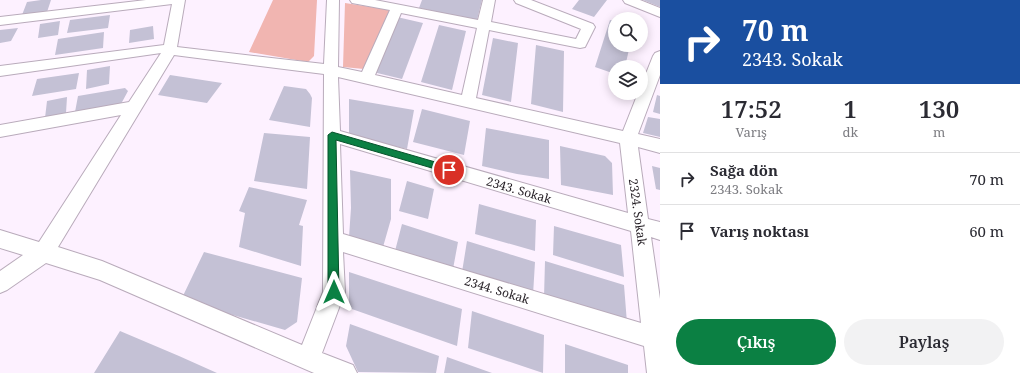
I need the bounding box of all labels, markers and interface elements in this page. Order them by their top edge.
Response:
text: 70 m [742,11,809,49]
map controls [608,12,648,100]
button: search [608,12,648,52]
icon: right [676,16,728,68]
text: 2343. Sokak [742,47,843,71]
button: layers [608,60,648,100]
text: 17:52 [721,92,782,125]
text: 1 [844,92,857,125]
text: 130 [919,92,959,125]
text: Varış [736,123,767,141]
text: dk [843,123,858,141]
text: m [933,123,945,141]
pin [432,153,466,187]
icon: arrive [438,159,460,181]
text: Sağa dön [710,160,778,180]
icon: right [676,168,698,190]
text: 70 m [969,169,1004,189]
street label: 2343. Sokak [484,173,555,208]
street label: 2324. Sokak [625,178,651,247]
text: 2343. Sokak [710,180,783,198]
icon: arrive [676,220,698,242]
text: Varış noktası [710,221,809,241]
text: 60 m [969,221,1004,241]
position arrow [313,271,355,313]
street label: 2344. Sokak [462,272,533,308]
button: Çıkış [676,319,836,365]
button: Paylaş [844,319,1004,365]

